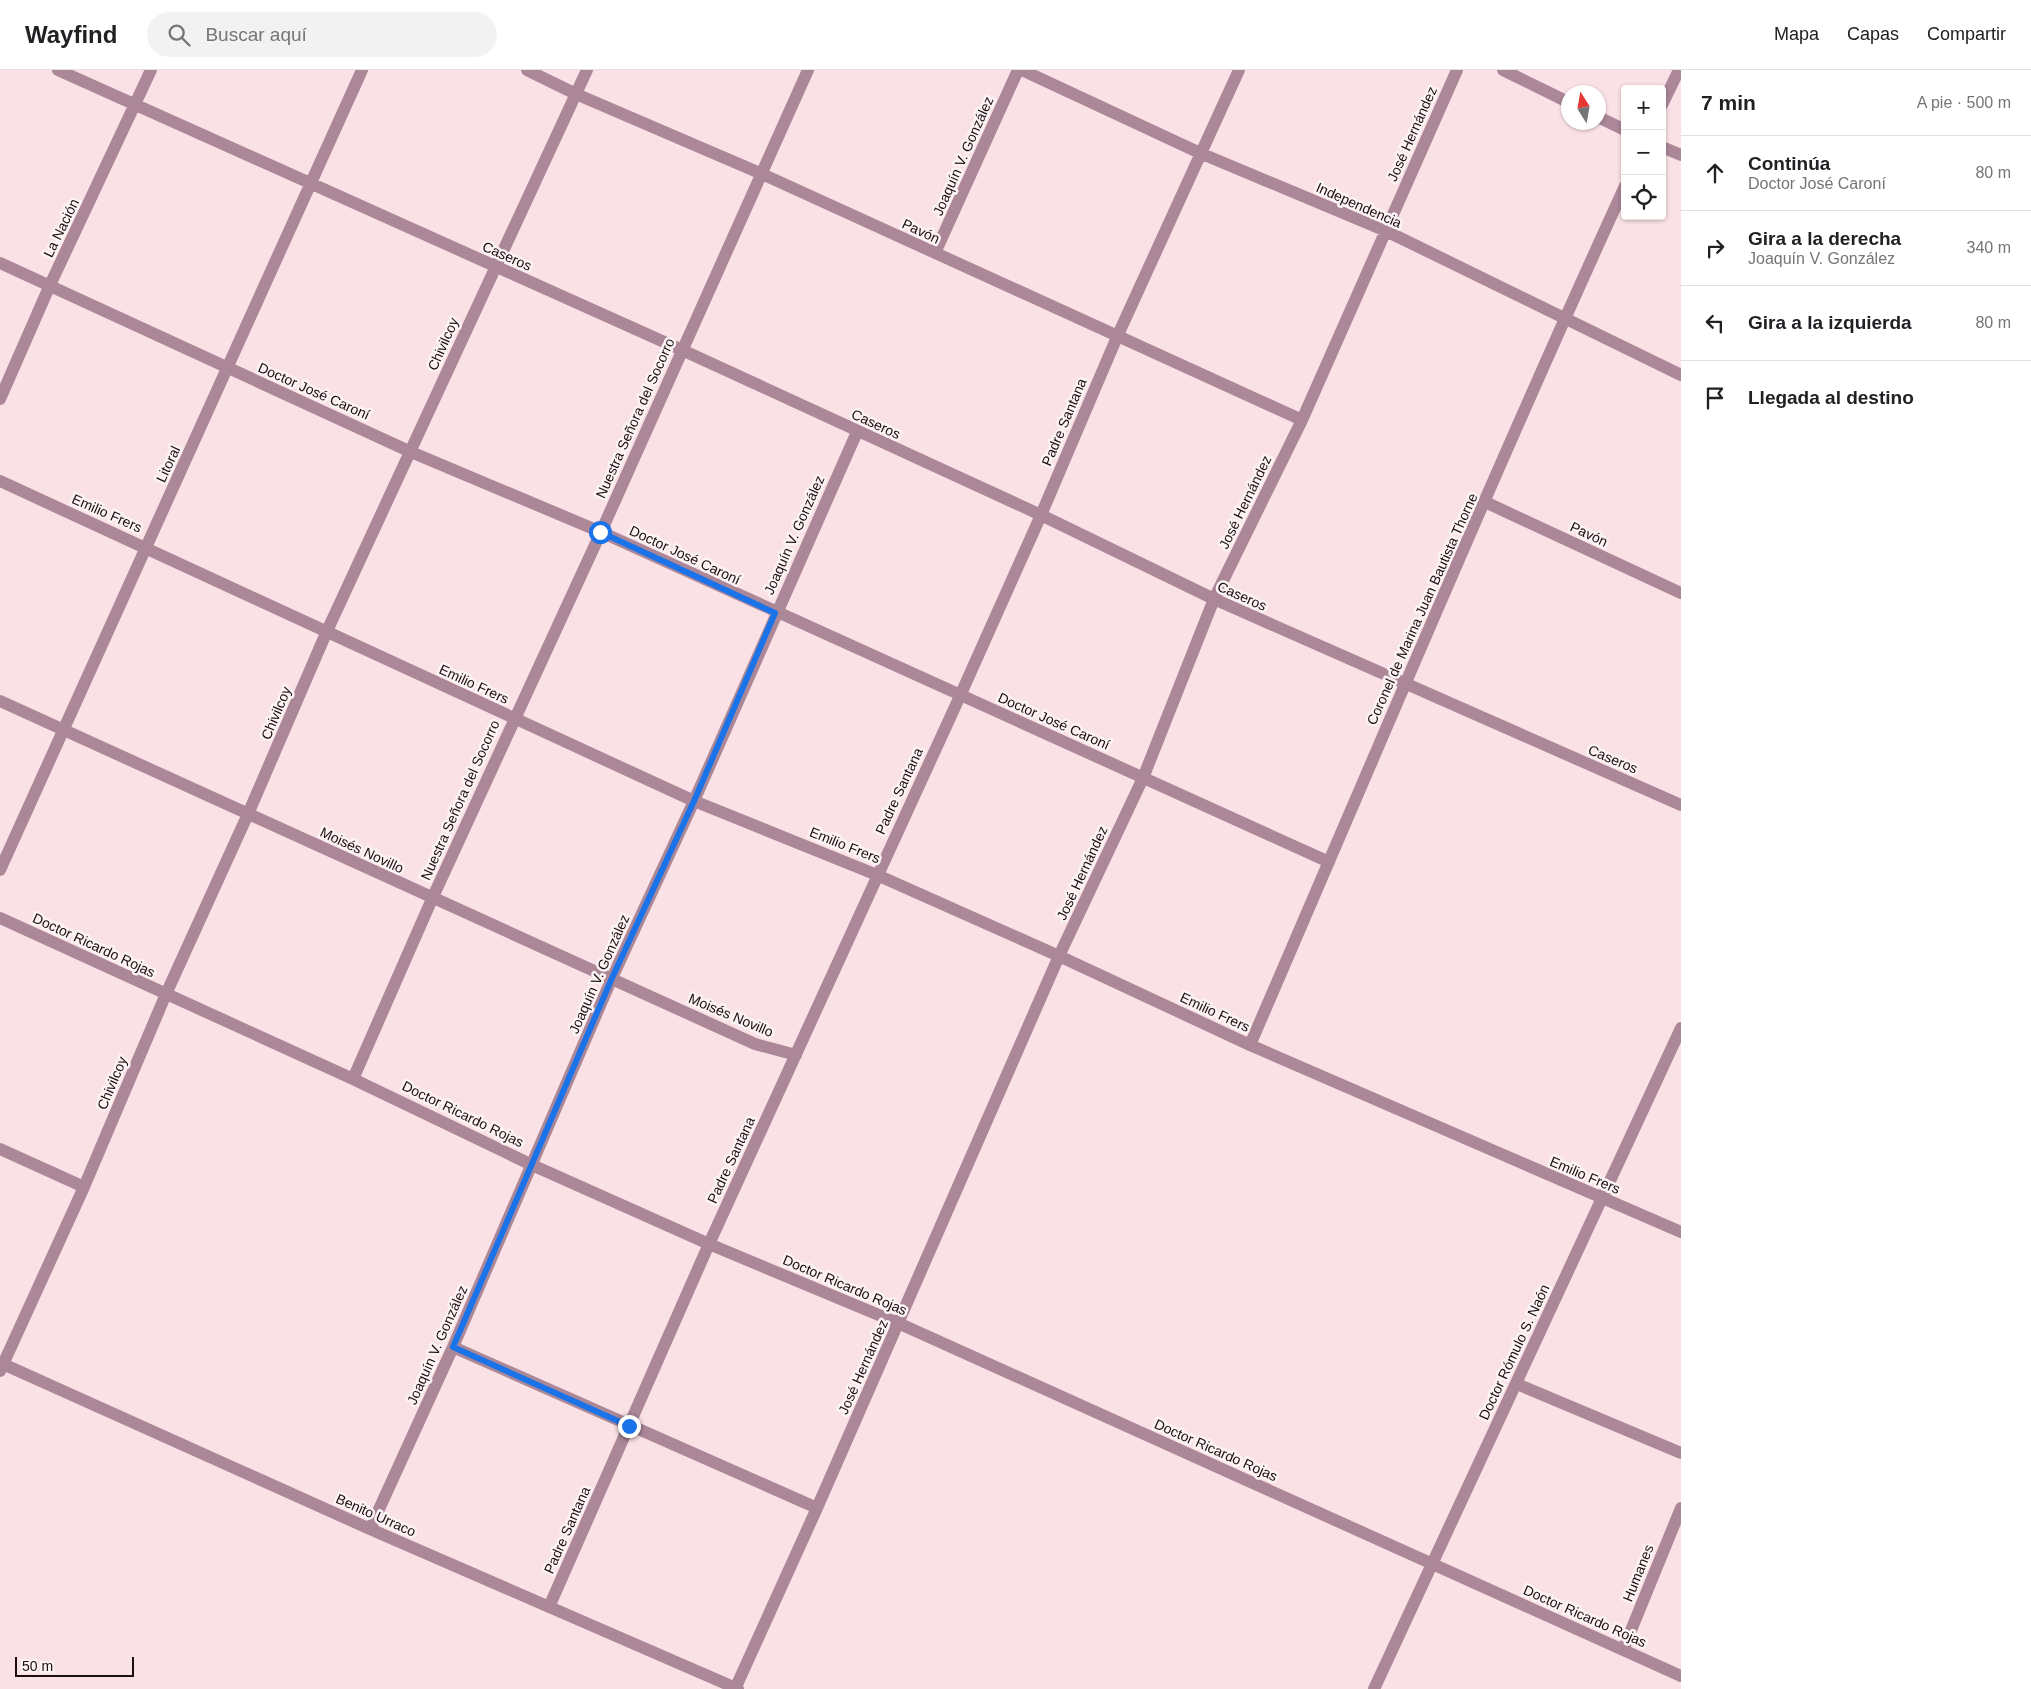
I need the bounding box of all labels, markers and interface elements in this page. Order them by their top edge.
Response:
search box [147,12,497,57]
text: Wayfind [25,21,117,48]
icon: search [165,21,193,49]
text: Buscar aquí [205,24,307,45]
text: Mapa [1774,24,1819,44]
text: Capas [1847,24,1899,44]
text: Compartir [1927,24,2006,44]
street label: José Hernández [1384,84,1440,184]
north arrow [1561,85,1606,130]
map controls [1621,85,1666,220]
button: + [1621,85,1666,130]
text: 7 min [1701,91,1756,114]
street label: Joaquín V. González [930,94,996,218]
text: A pie · 500 m [1917,94,2011,111]
button: − [1621,130,1666,175]
text: Continúa [1748,153,1830,174]
icon: ahead [1701,159,1729,187]
text: 80 m [1975,164,2011,181]
button: locate [1621,175,1666,220]
text: Doctor José Caroní [1748,175,1886,192]
street label: Independencia [1314,179,1404,231]
street label: La Nación [40,196,82,260]
street label: Pavón [900,215,942,247]
text: Gira a la derecha [1748,228,1901,249]
icon: right [1701,234,1729,262]
street label: Caseros [480,238,534,274]
text: 340 m [1967,239,2011,256]
text: Joaquín V. González [1748,250,1895,267]
icon: left [1701,309,1729,337]
text: Gira a la izquierda [1748,312,1912,333]
text: 80 m [1975,314,2011,331]
street label: Chivilcoy [424,315,462,373]
street label: Nuestra Señora del Socorro [592,335,678,501]
street label: Doctor José Caroní [256,359,372,423]
street label: Padre Santana [1038,376,1090,468]
icon: arrive [1701,384,1729,412]
text: Llegada al destino [1748,387,1914,408]
street label: Caseros [849,406,903,442]
street label: Litoral [153,443,183,485]
street label: José Hernández [1215,453,1275,551]
street label: Joaquín V. González [761,473,827,597]
street label: Coronel de Marina Juan Bautista Thorne [1363,490,1481,727]
street label: Emilio Frers [70,491,144,535]
street label: Pavón [1568,518,1610,550]
route start [589,521,612,544]
street label: Doctor José Caroní [627,522,743,588]
street label: Caseros [1215,578,1269,614]
street label: Emilio Frers [437,661,511,707]
street label: Chivilcoy [258,684,294,742]
street label: Doctor José Caroní [996,689,1112,753]
street label: Nuestra Señora del Socorro [417,717,503,883]
street label: Caseros [1586,741,1640,777]
street label: Padre Santana [872,745,926,837]
street label: José Hernández [1053,823,1111,923]
street label: Moisés Novillo [318,824,406,876]
street label: Emilio Frers [807,824,883,866]
street label: Doctor Ricardo Rojas [30,910,158,980]
street label: Joaquín V. González [566,912,632,1036]
street label: Emilio Frers [1178,989,1252,1035]
street label: Moisés Novillo [686,990,776,1040]
street label: Chivilcoy [94,1054,130,1112]
street label: Doctor Ricardo Rojas [400,1078,526,1150]
street label: Padre Santana [704,1114,758,1206]
street label: Emilio Frers [1548,1153,1622,1197]
street label: Doctor Ricardo Rojas [781,1252,909,1318]
street label: Doctor Rómulo S. Naón [1476,1282,1552,1422]
street label: Joaquín V. González [404,1283,470,1407]
street label: José Hernández [835,1317,891,1417]
route end [618,1415,641,1438]
street label: Doctor Ricardo Rojas [1152,1416,1280,1484]
street label: Padre Santana [541,1484,593,1576]
street label: Benito Urraco [334,1490,419,1540]
street label: Humanes [1619,1542,1657,1604]
street label: Doctor Ricardo Rojas [1521,1582,1649,1650]
scale bar [15,1654,134,1677]
text: 50 m [22,1658,53,1674]

